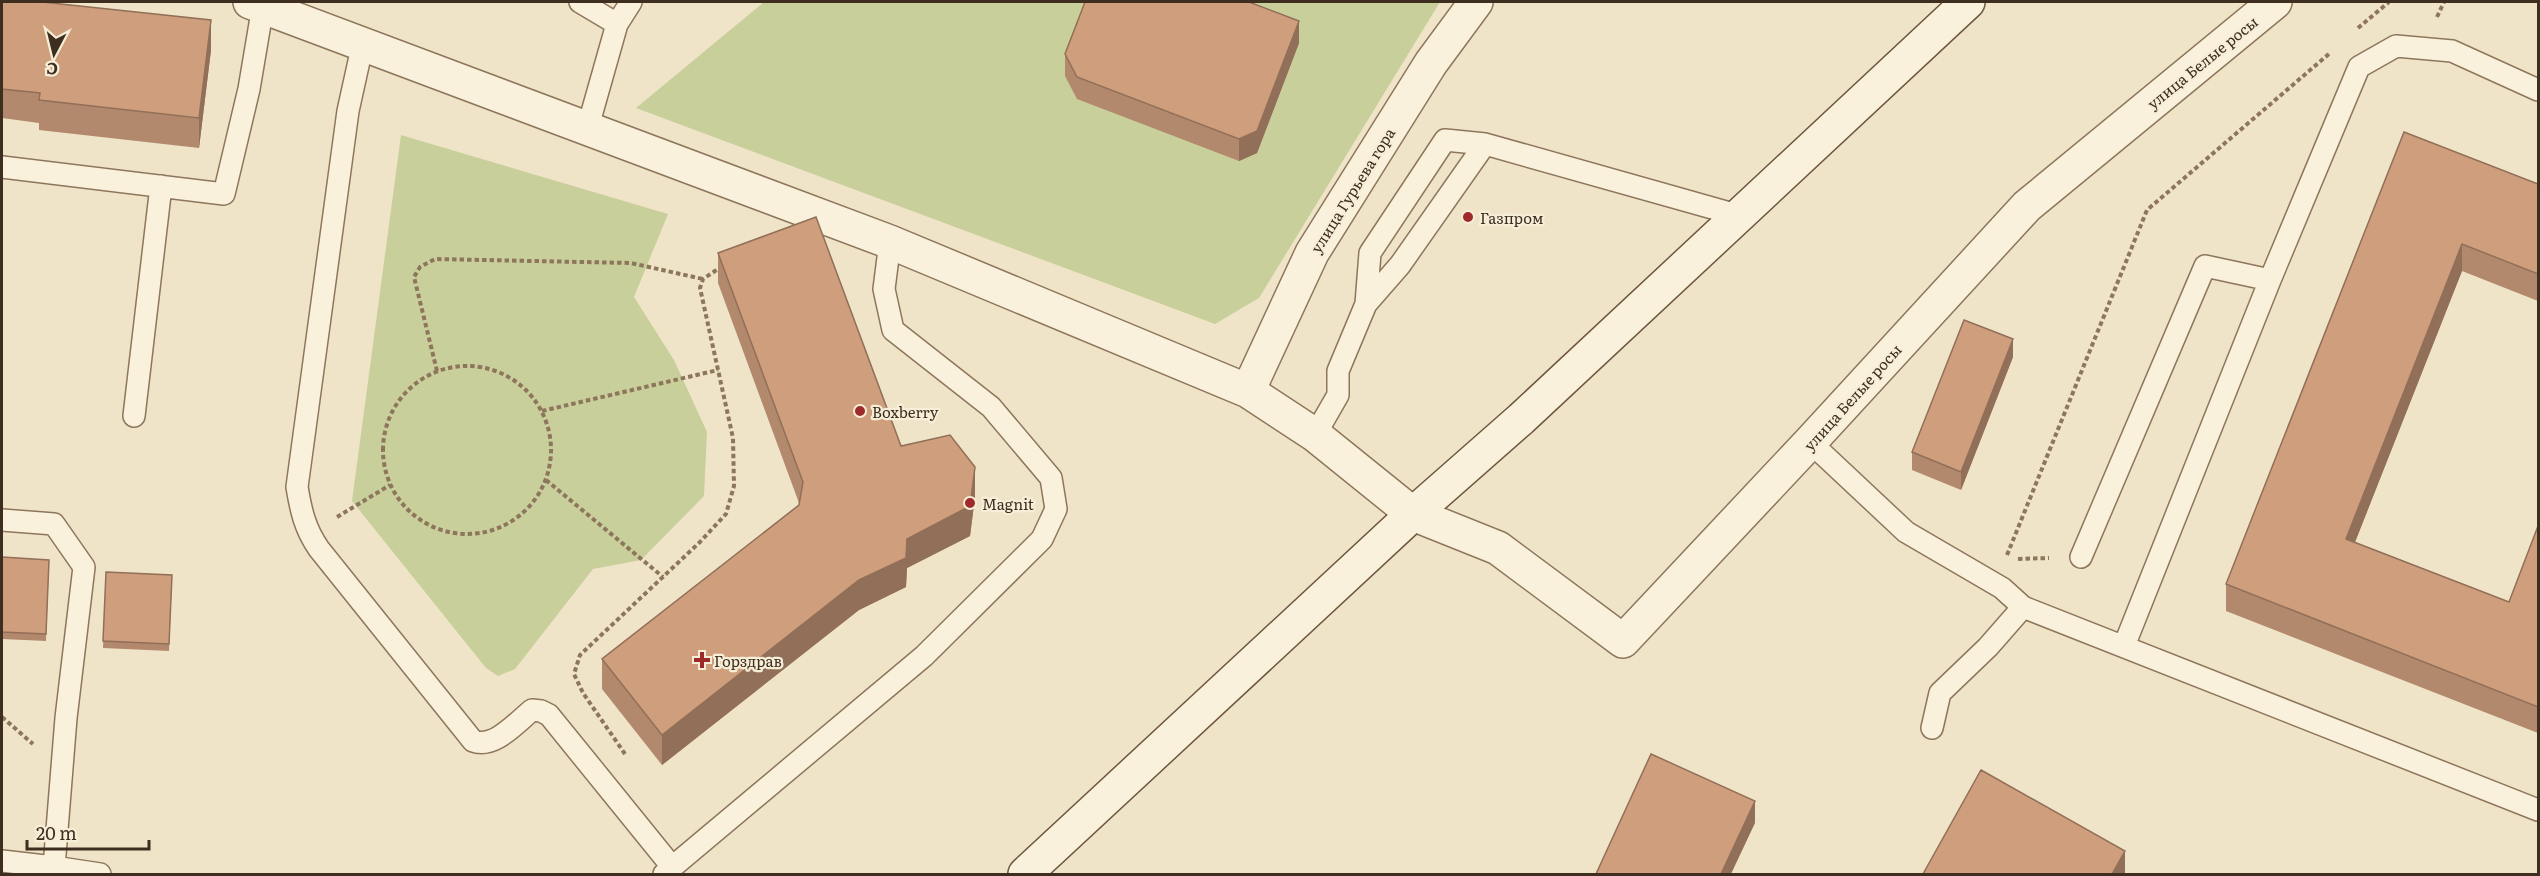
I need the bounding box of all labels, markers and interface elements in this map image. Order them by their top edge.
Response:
street label: улица Белые росы [2142,10,2262,114]
north arrow [24,24,84,84]
text: С [45,57,59,82]
street label: улица Гурьева гора [1304,122,1400,257]
place label: Газпром [1480,206,1543,229]
marker: Газпром [1461,210,1475,224]
street label: улица Белые росы [1798,338,1906,456]
place label: Boxberry [872,400,939,423]
marker: Boxberry [853,404,867,418]
place label: Magnit [982,492,1034,515]
marker: Magnit [963,496,977,510]
place label: Горздрав [714,649,782,672]
marker: Горздрав [695,653,709,667]
scale bar [27,813,148,851]
text: 20 m [36,819,77,846]

